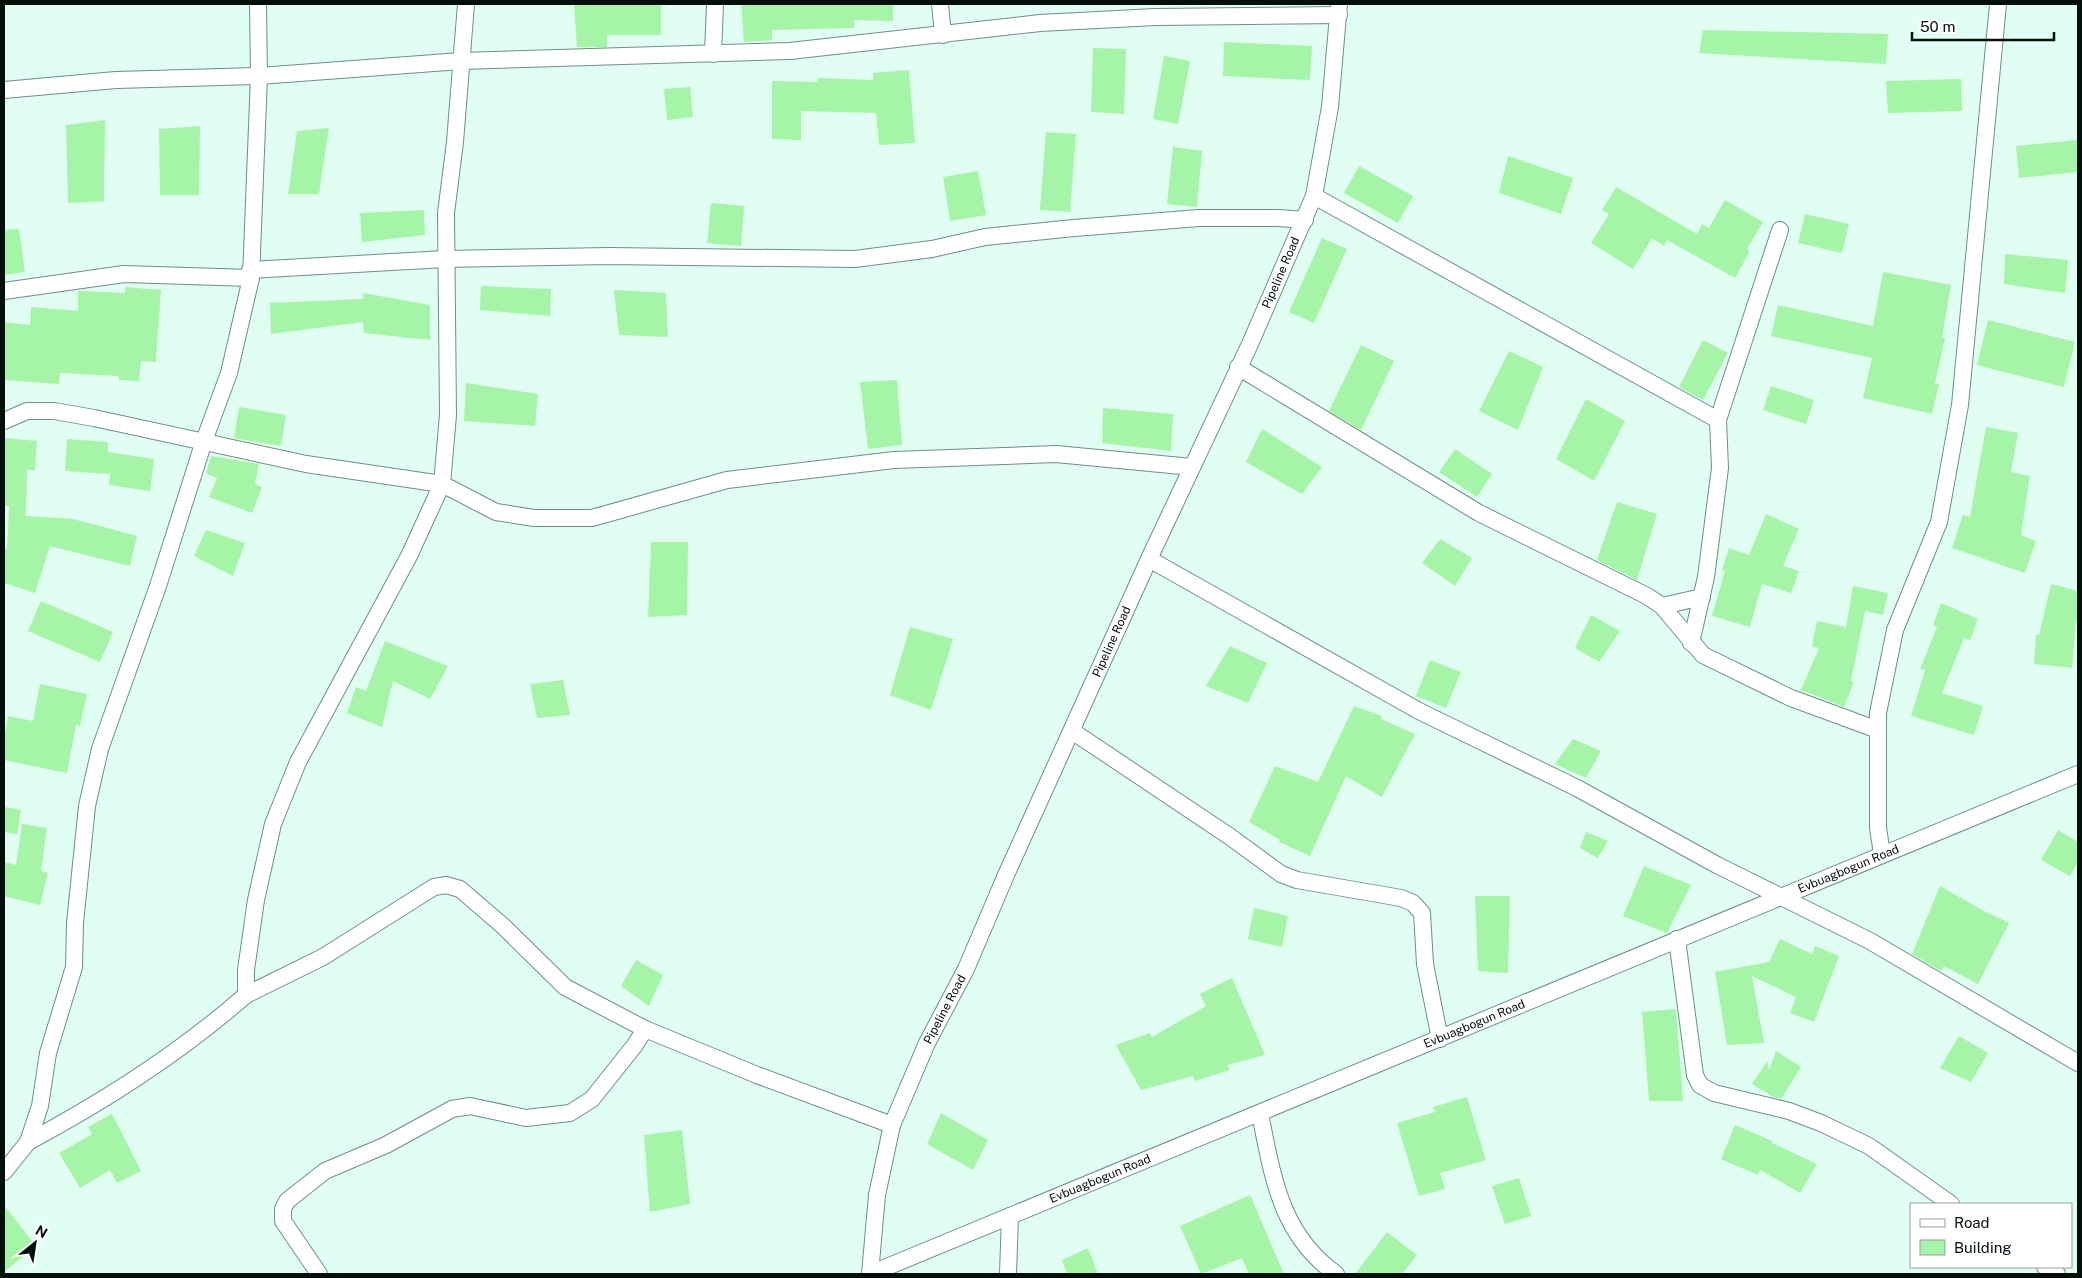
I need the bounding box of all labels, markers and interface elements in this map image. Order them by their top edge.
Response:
scale bar [1912,10,2054,42]
text: 50 m [1920,18,1955,35]
street label: Pipeline Road [1259,235,1302,310]
street label: Pipeline Road [1089,604,1134,679]
street label: Evbuagbogun Road [1796,842,1901,896]
street label: Pipeline Road [921,972,969,1046]
street label: Evbuagbogun Road [1422,997,1527,1051]
street label: Evbuagbogun Road [1047,1152,1153,1206]
legend [1910,1203,2072,1268]
text: Road [1954,1214,1990,1231]
north arrow [10,1218,60,1268]
text: N [33,1222,50,1241]
text: Building [1954,1239,2012,1256]

